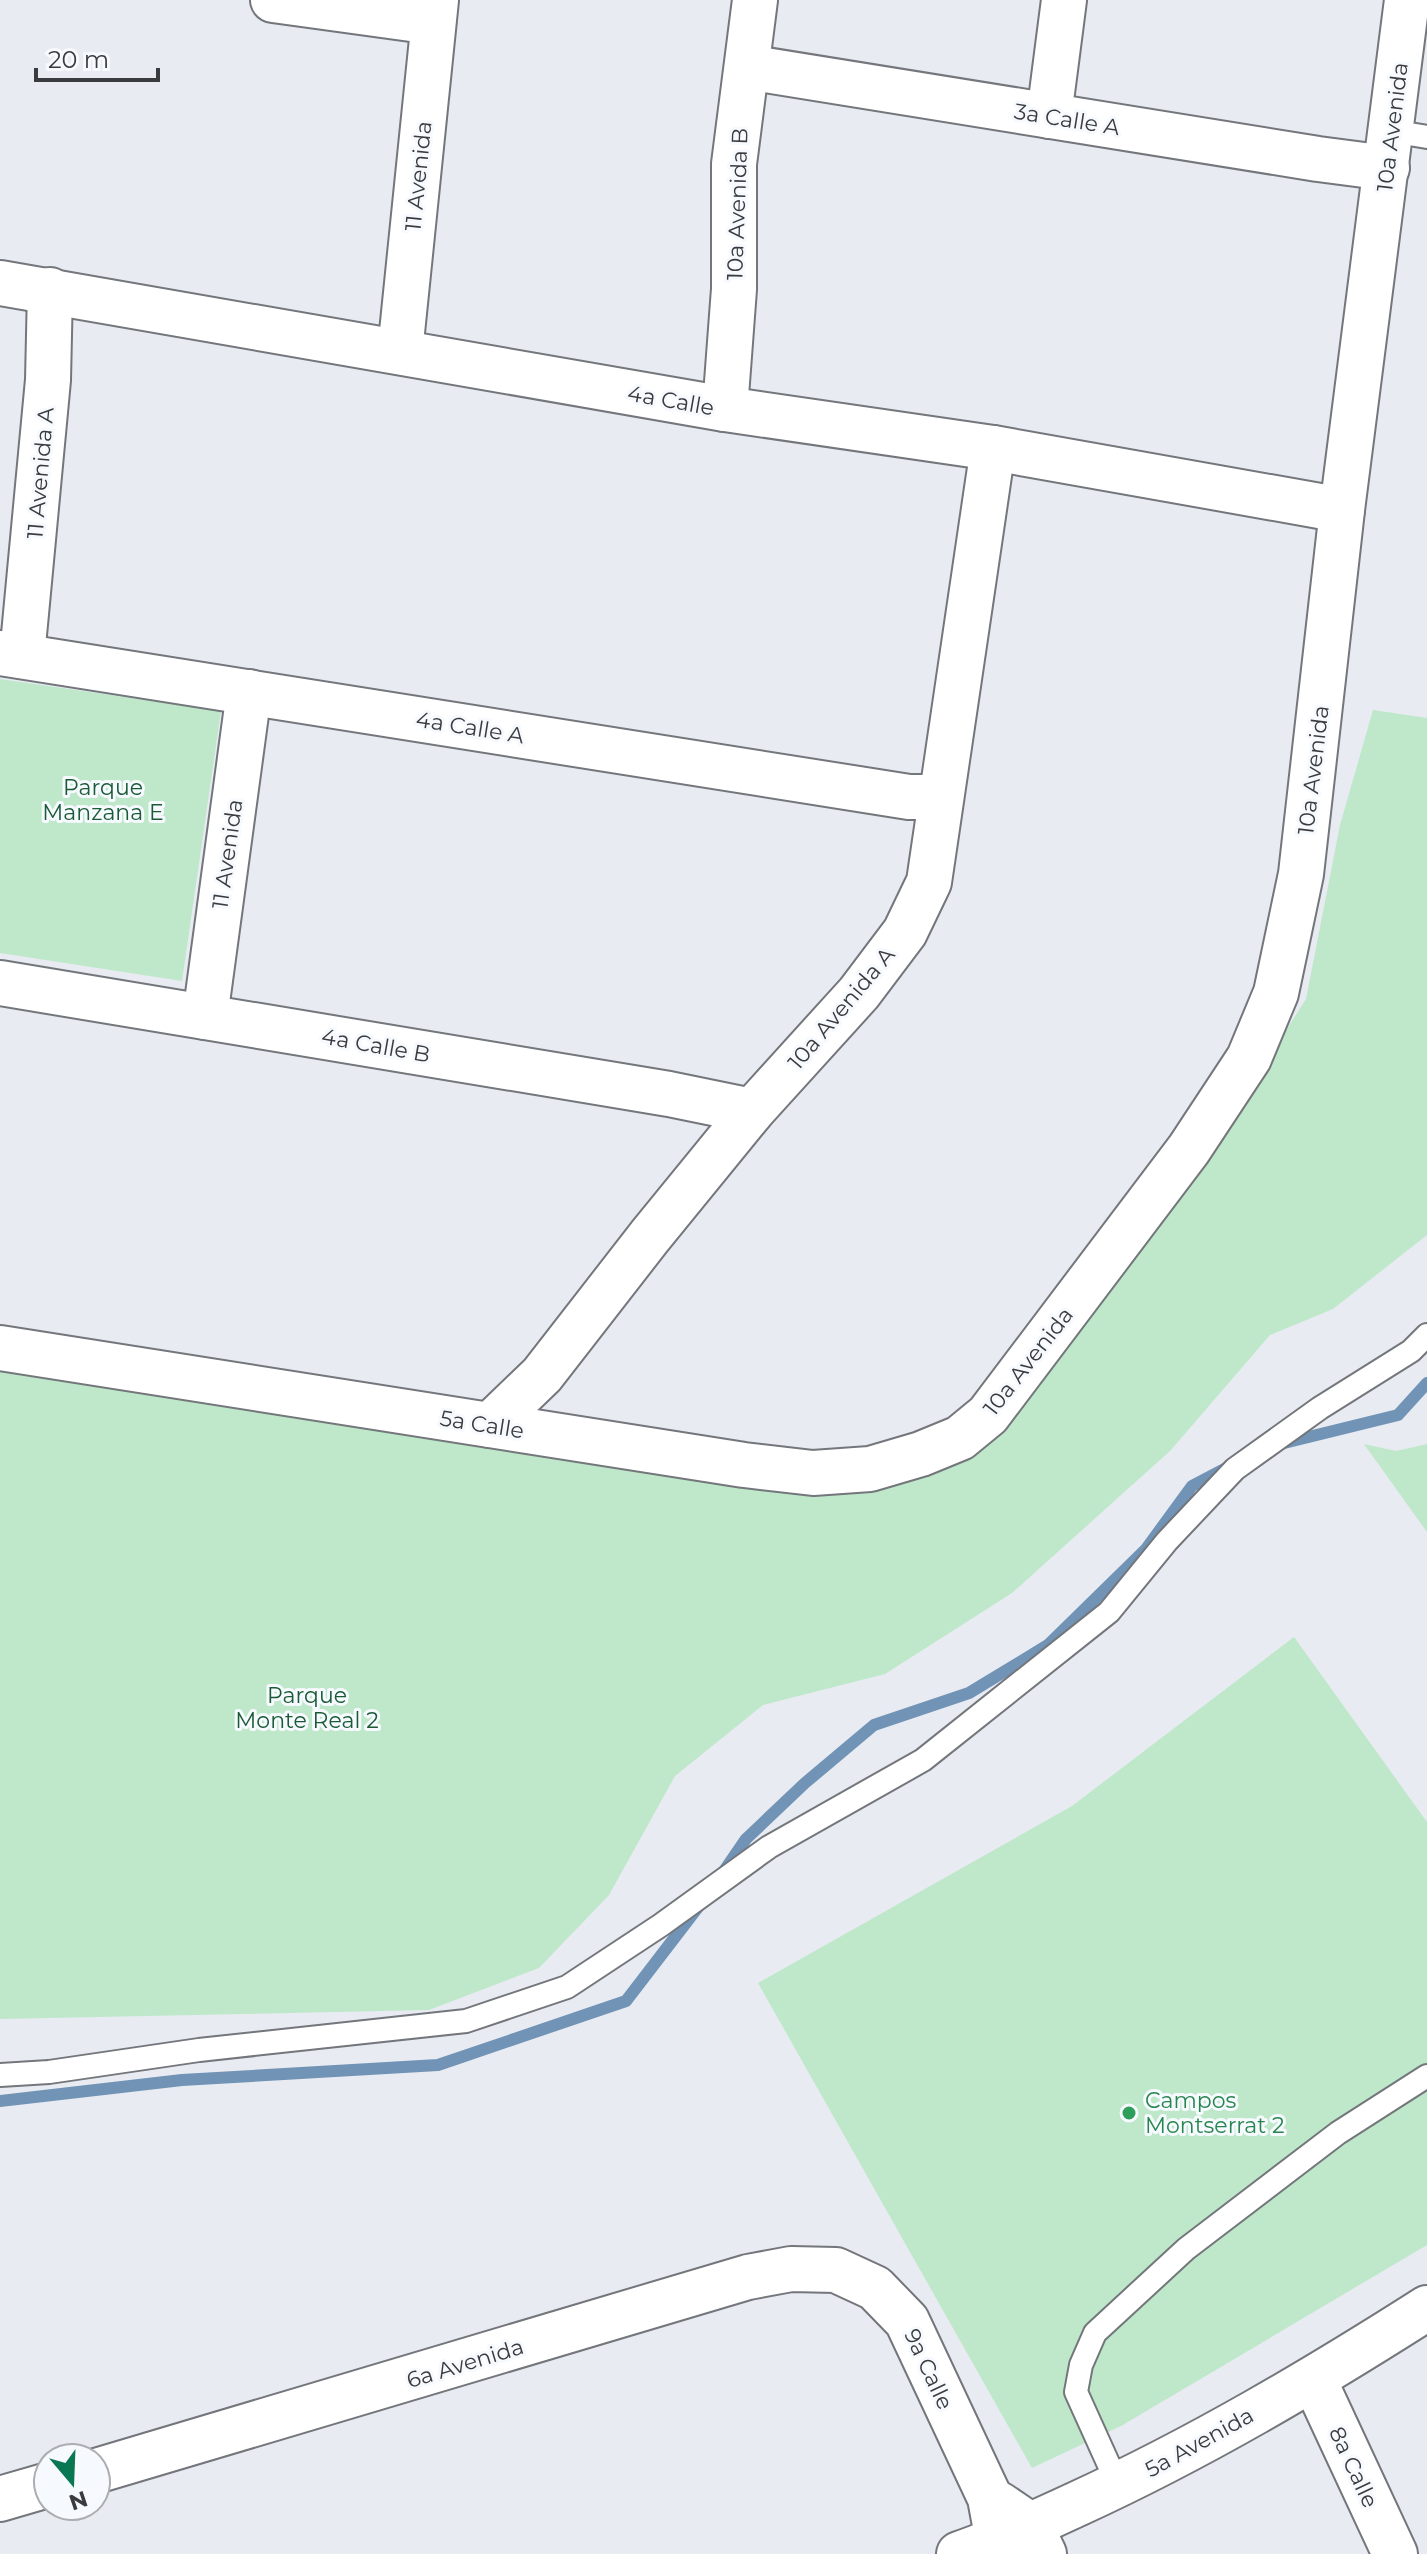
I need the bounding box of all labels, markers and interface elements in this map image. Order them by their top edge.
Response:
scale bar [36,32,158,82]
text: 20 m [48,45,109,74]
street label: 10a Avenida [1371,61,1414,193]
street label: 3a Calle A [1012,98,1122,141]
street label: 11 Avenida [399,120,438,232]
street label: 10a Avenida B [721,127,754,281]
street label: 4a Calle [625,380,716,421]
street label: 11 Avenida A [21,406,60,540]
street label: 10a Avenida [1292,704,1335,836]
street label: 4a Calle A [414,706,526,749]
park label: Parque Manzana E [42,774,164,826]
street label: 11 Avenida [206,798,249,911]
street label: 10a Avenida A [782,941,901,1075]
street label: 4a Calle B [319,1023,432,1068]
street label: 10a Avenida [978,1302,1079,1421]
street label: 5a Calle [438,1405,526,1444]
park label: Parque Monte Real 2 [235,1682,379,1734]
place label: Campos Montserrat 2 [1145,2087,1284,2139]
marker: Campos Montserrat 2 [1120,2104,1138,2122]
street label: 9a Calle [898,2325,959,2414]
street label: 6a Avenida [403,2333,527,2394]
street label: 5a Avenida [1140,2402,1258,2483]
street label: 8a Calle [1323,2422,1384,2512]
north arrow [32,2442,112,2522]
text: N [66,2485,91,2516]

